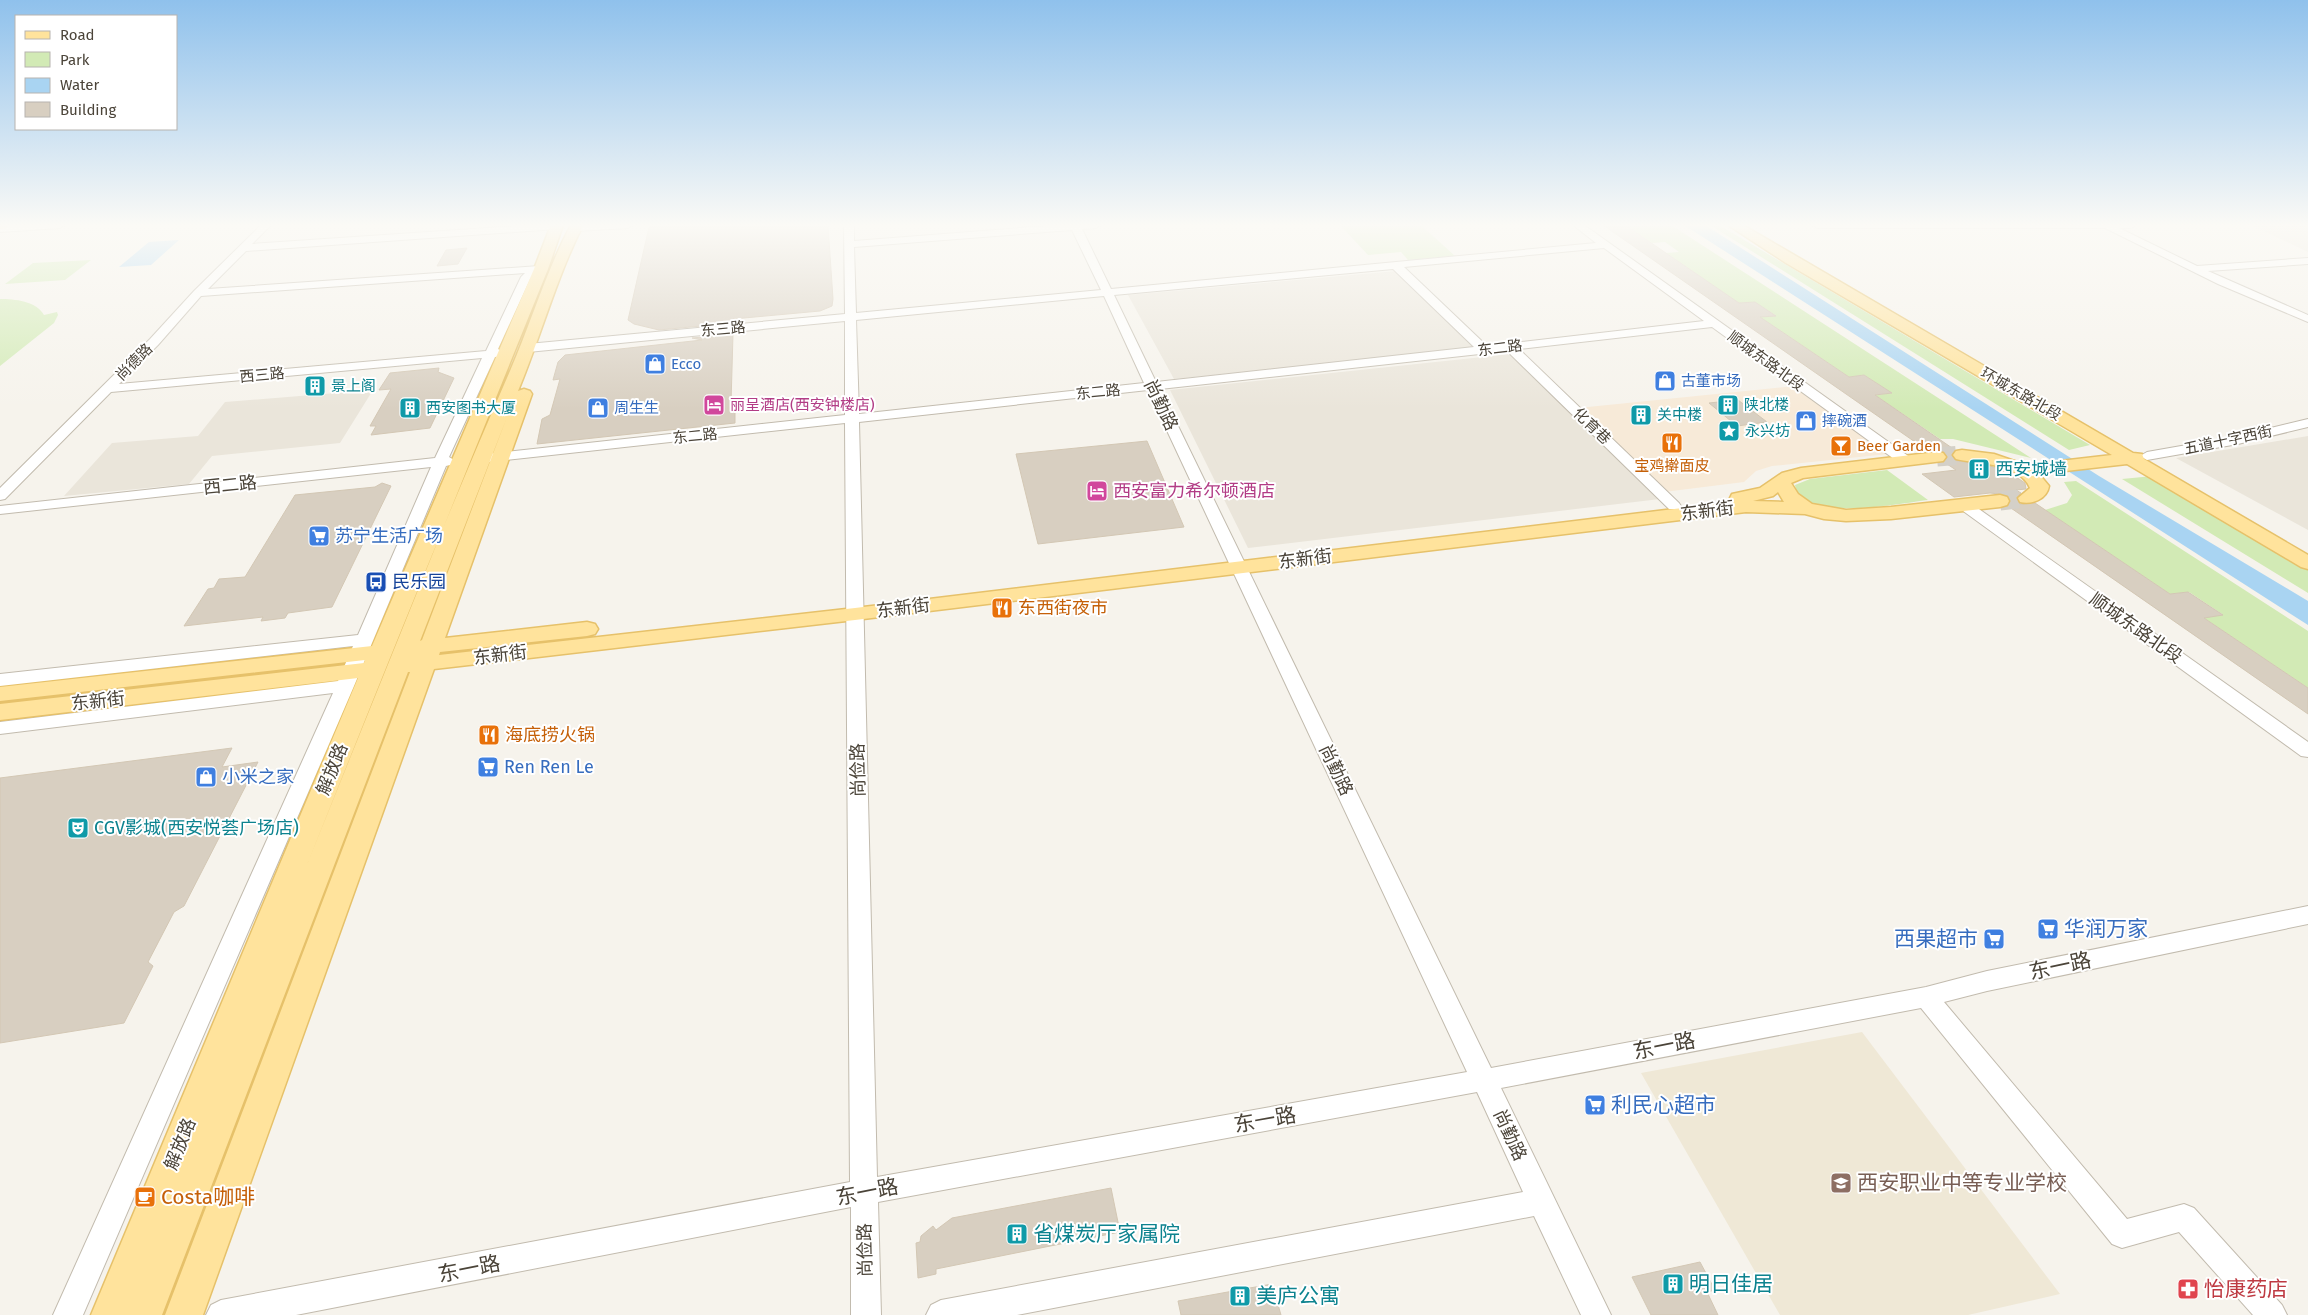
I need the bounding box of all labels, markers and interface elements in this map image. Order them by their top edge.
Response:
legend [15,15,178,130]
text: Road [60,26,95,44]
text: Park [60,51,90,69]
text: Water [60,76,99,94]
text: Building [60,101,116,119]
street label: 东三路 [700,318,746,340]
street label: 顺城东路北段 [1724,327,1808,395]
street label: 东二路 [1477,336,1523,360]
street label: 尚德路 [112,340,156,384]
shop icon: Ecco [643,352,667,376]
place label: Ecco [671,355,701,373]
street label: 西三路 [239,364,285,386]
street label: 环城东路北段 [1978,364,2064,424]
shop icon: 古董市场 [1653,369,1677,393]
place label: 古董市场 [1681,372,1741,390]
building icon: 景上阁 [303,374,327,398]
street label: 尚勤路 [1139,376,1183,434]
place label: 景上阁 [331,377,376,395]
street label: 东二路 [1075,381,1121,403]
hotel icon: 丽呈酒店(西安钟楼店) [702,393,726,417]
building icon: 陕北楼 [1716,393,1740,417]
building icon: 西安图书大厦 [398,396,422,420]
shop icon: 周生生 [586,396,610,420]
place label: 丽呈酒店(西安钟楼店) [730,396,875,414]
place label: 陕北楼 [1744,396,1789,414]
place label: 西安图书大厦 [426,399,516,417]
place label: 周生生 [614,399,659,417]
building icon: 关中楼 [1629,403,1653,427]
street label: 化育巷 [1570,404,1614,448]
place label: 关中楼 [1657,406,1702,424]
shop icon: 摔碗酒 [1794,409,1818,433]
place label: 摔碗酒 [1822,412,1867,430]
place icon: 永兴坊 [1717,419,1741,443]
place label: 永兴坊 [1745,422,1790,440]
street label: 五道十字西街 [2182,422,2274,458]
street label: 东二路 [672,425,718,447]
restaurant icon: 宝鸡擀面皮 [1660,431,1684,455]
bar icon: Beer Garden [1829,434,1853,458]
place label: Beer Garden [1857,437,1941,455]
place label: 宝鸡擀面皮 [1634,457,1710,475]
building icon: 西安城墙 [1967,457,1991,481]
place label: 西安城墙 [1995,458,2067,480]
street label: 西二路 [202,471,258,499]
hotel icon: 西安富力希尔顿酒店 [1085,479,1109,503]
place label: 西安富力希尔顿酒店 [1113,480,1275,502]
street label: 东新街 [1679,497,1735,525]
supermarket icon: 苏宁生活广场 [307,524,331,548]
place label: 苏宁生活广场 [335,525,443,547]
street label: 东新街 [1277,545,1333,573]
bus stop icon: 民乐园 [364,570,388,594]
place label: 民乐园 [392,571,446,593]
street label: 顺城东路北段 [2085,588,2187,668]
street label: 东新街 [875,594,931,622]
restaurant icon: 东西街夜市 [990,596,1014,620]
place label: 东西街夜市 [1018,597,1108,619]
street label: 东新街 [472,641,528,669]
street label: 东新街 [70,687,126,715]
restaurant icon: 海底捞火锅 [477,723,501,747]
place label: 海底捞火锅 [505,724,595,746]
street label: 解放路 [312,740,352,798]
street label: 尚勤路 [1314,741,1358,799]
street label: 尚俭路 [847,743,869,797]
supermarket icon: Ren Ren Le [476,755,500,779]
place label: Ren Ren Le [504,756,594,778]
shop icon: 小米之家 [194,765,218,789]
place label: 小米之家 [222,766,294,788]
theatre icon: CGV影城(西安悦荟广场店) [66,816,90,840]
place label: CGV影城(西安悦荟广场店) [94,817,299,839]
place label: 华润万家 [2064,916,2148,942]
supermarket icon: 华润万家 [2036,917,2060,941]
place label: 西果超市 [1894,926,1978,952]
supermarket icon: 西果超市 [1982,927,2006,951]
street label: 东一路 [2026,947,2094,985]
street label: 东一路 [1631,1027,1697,1065]
place label: 利民心超市 [1611,1092,1716,1118]
supermarket icon: 利民心超市 [1583,1093,1607,1117]
street label: 东一路 [1232,1102,1298,1138]
street label: 尚勤路 [1489,1106,1531,1164]
street label: 解放路 [160,1115,200,1173]
place label: 西安职业中等专业学校 [1857,1170,2067,1196]
school or university icon: 西安职业中等专业学校 [1829,1171,1853,1195]
street label: 东一路 [834,1173,900,1211]
place label: Costa咖啡 [161,1184,255,1210]
cafe icon: Costa咖啡 [133,1185,157,1209]
place label: 省煤炭厅家属院 [1033,1221,1180,1247]
building icon: 省煤炭厅家属院 [1005,1222,1029,1246]
street label: 尚俭路 [854,1223,876,1277]
street label: 东一路 [436,1250,502,1288]
place label: 明日佳居 [1689,1271,1773,1297]
building icon: 明日佳居 [1661,1272,1685,1296]
place label: 怡康药店 [2204,1276,2288,1302]
pharmacy icon: 怡康药店 [2176,1277,2200,1301]
place label: 美庐公寓 [1256,1283,1340,1309]
building icon: 美庐公寓 [1228,1284,1252,1308]

